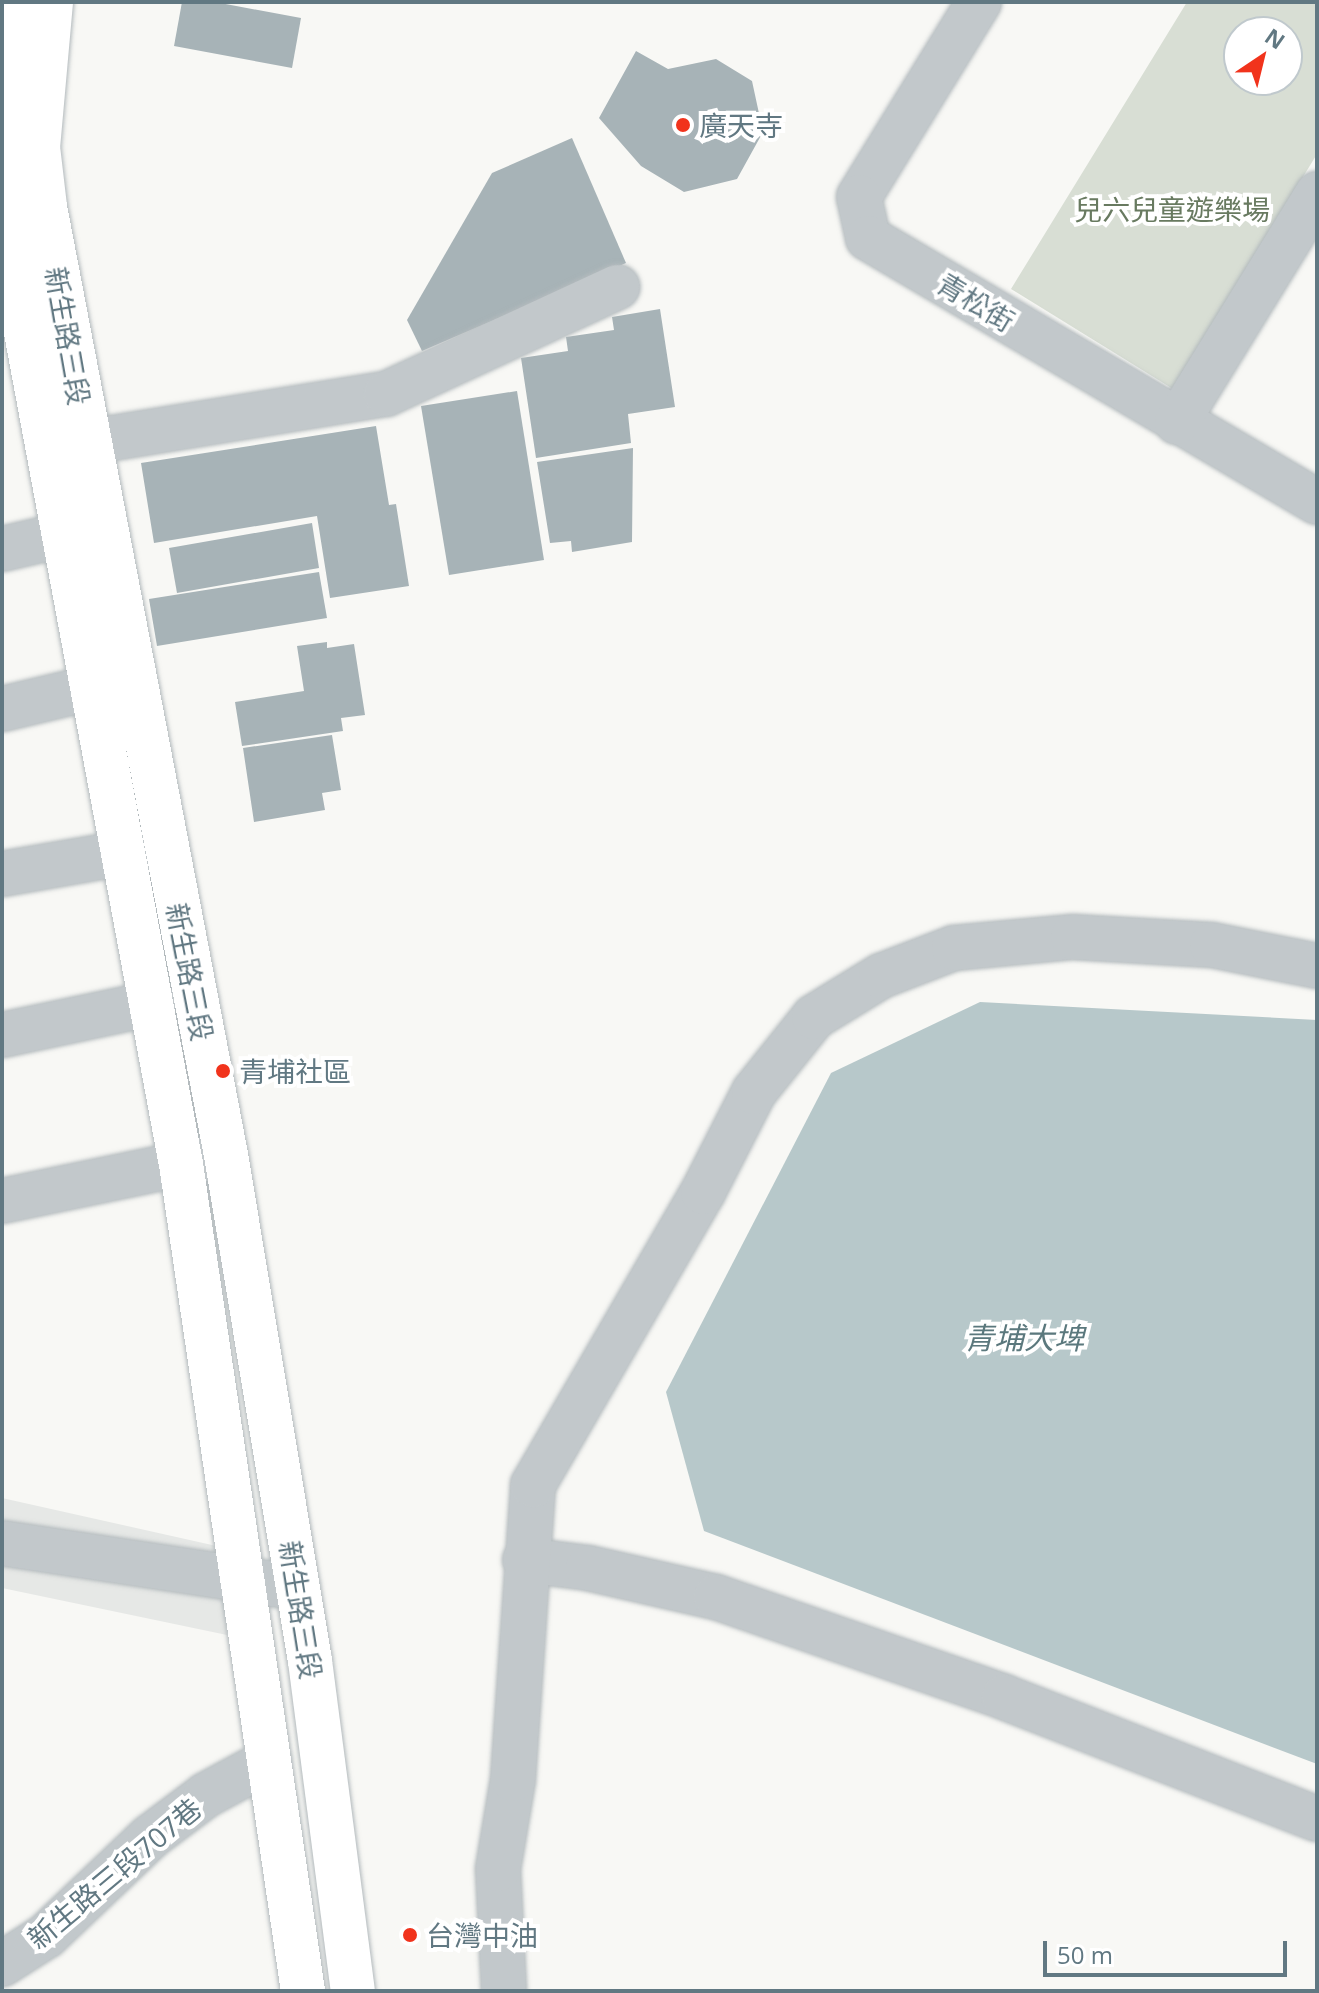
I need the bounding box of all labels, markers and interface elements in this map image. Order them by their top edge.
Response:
north arrow [1223,16,1303,96]
text: N [1260,21,1292,55]
place label: 廣天寺 [699,108,783,142]
marker: 廣天寺 [674,116,692,134]
park label: 兒六兒童遊樂場 [1074,192,1270,226]
street label: 新生路三段 [39,264,97,408]
street label: 青松街 [931,266,1021,338]
street label: 新生路三段 [160,900,220,1044]
place label: 青埔社區 [239,1054,351,1088]
marker: 青埔社區 [214,1062,232,1080]
water label: 青埔大埤 [964,1320,1084,1356]
street label: 新生路三段 [273,1538,329,1682]
street label: 新生路三段707巷 [20,1791,208,1955]
place label: 台灣中油 [426,1918,538,1952]
scale bar [1047,1925,1291,1975]
marker: 台灣中油 [401,1926,419,1944]
text: 50 m [1057,1938,1113,1971]

